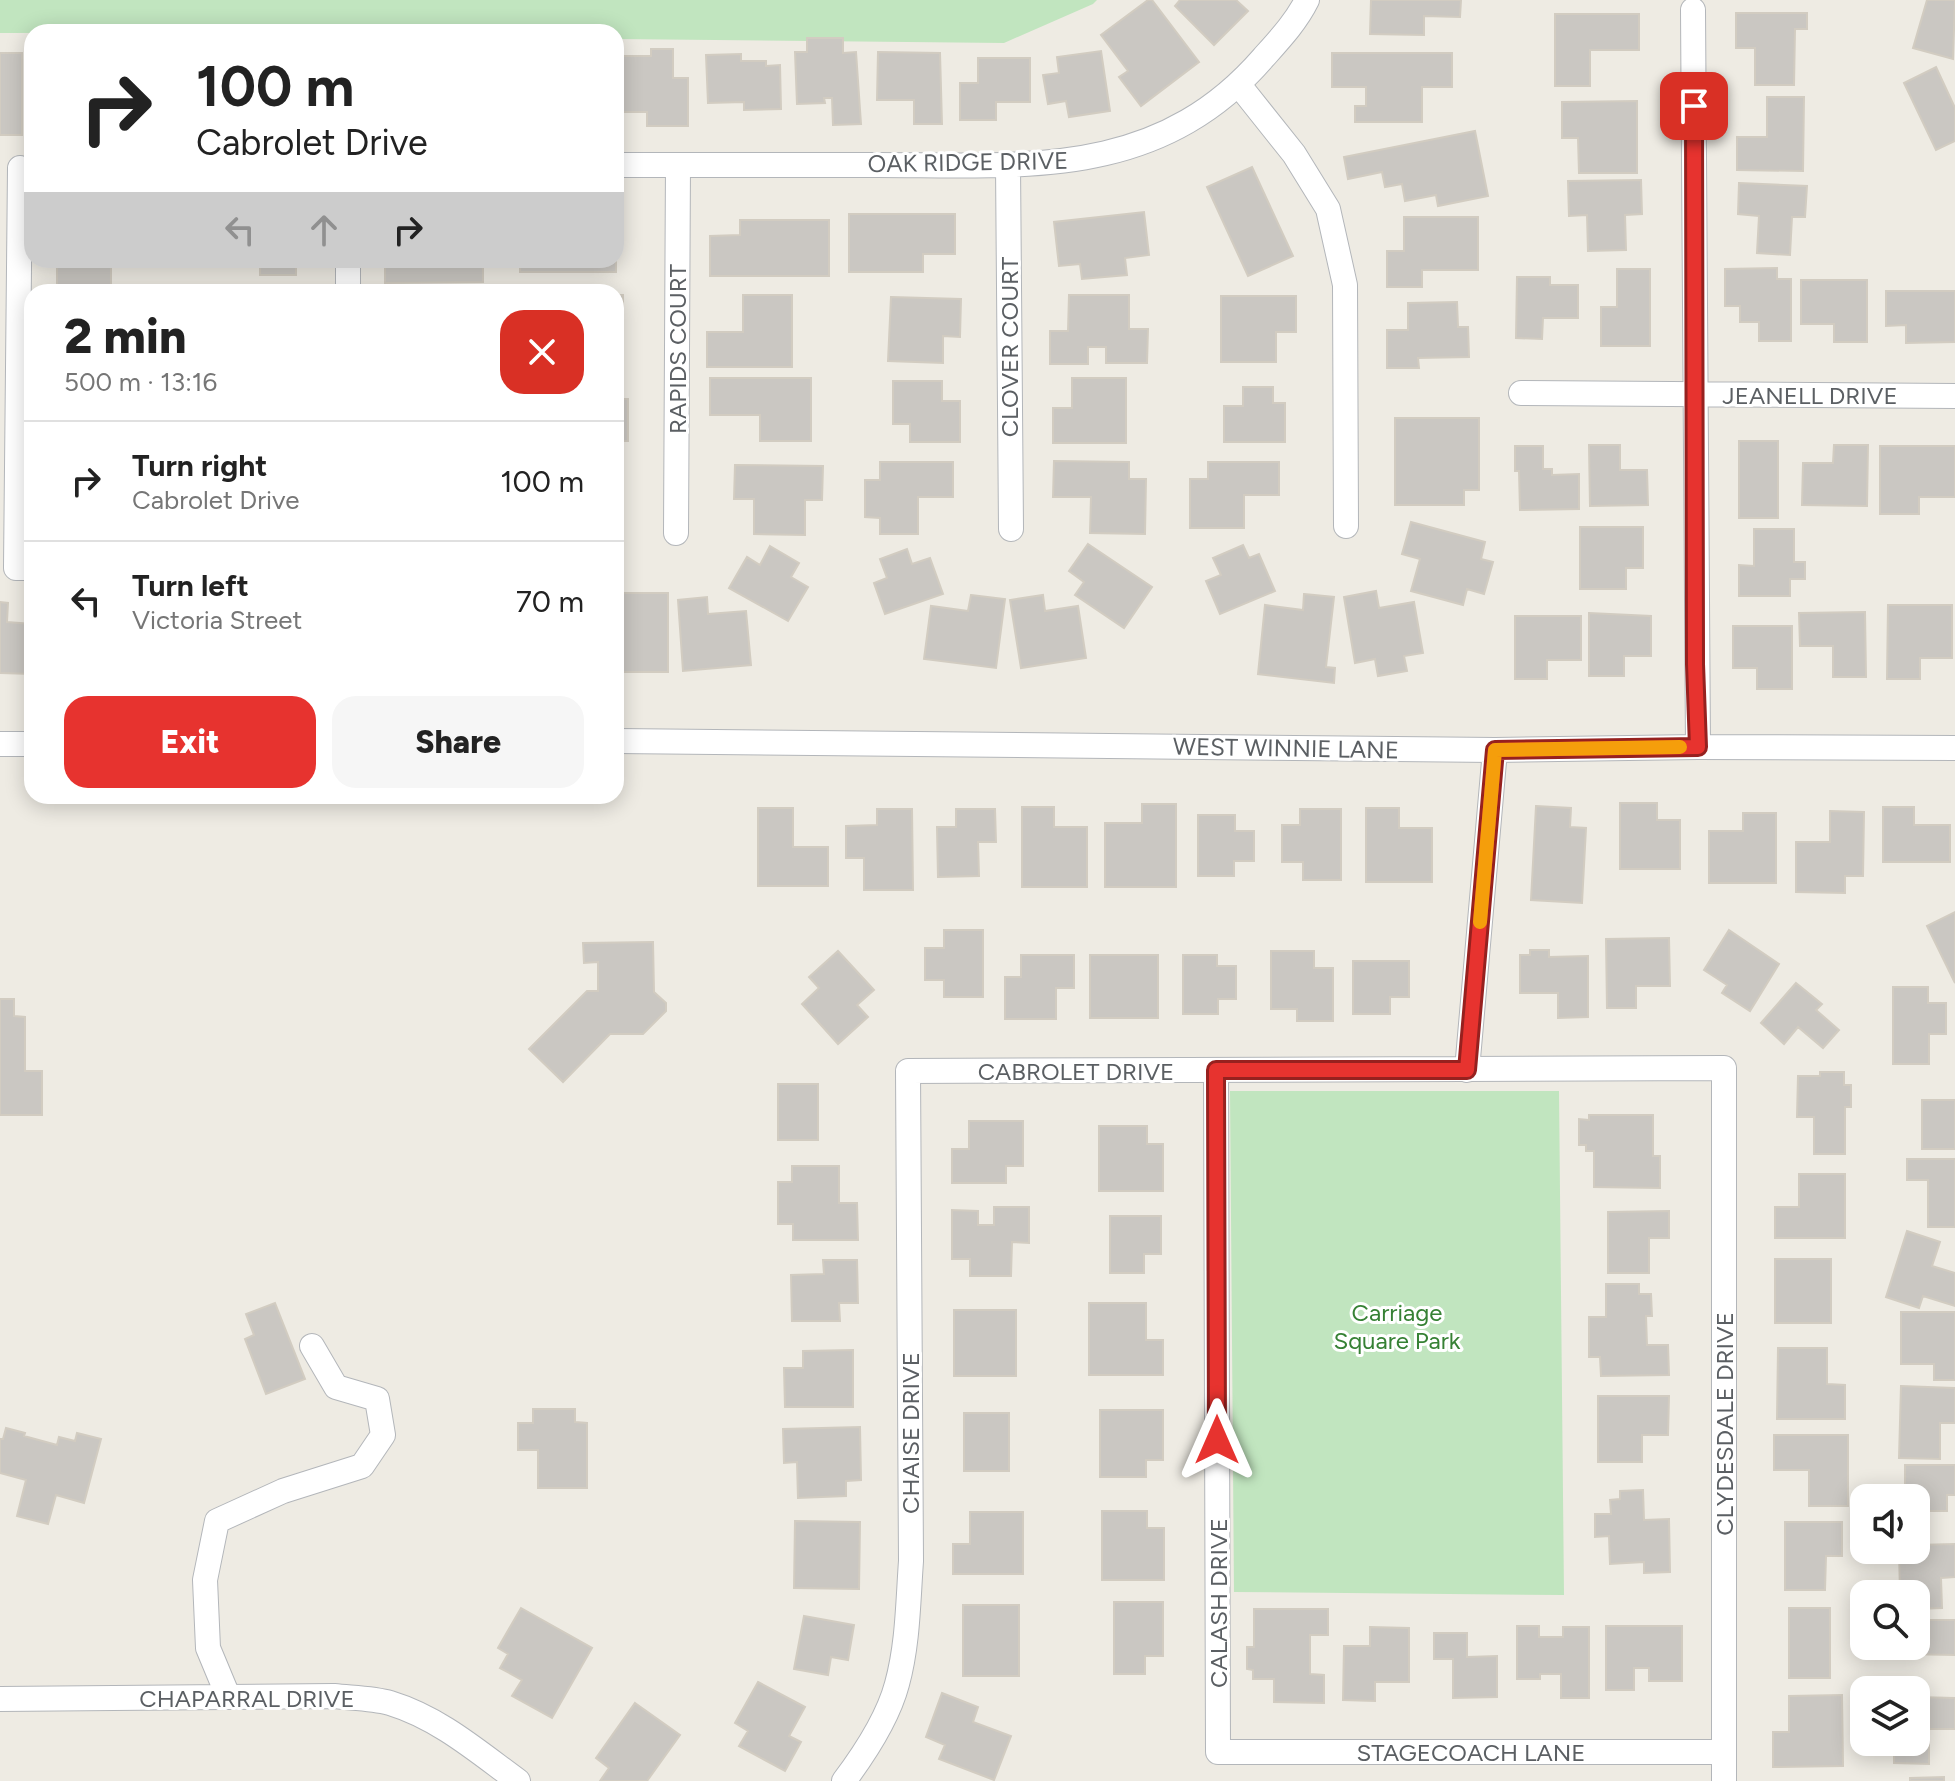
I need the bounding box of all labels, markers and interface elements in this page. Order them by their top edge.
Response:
text: 100 m [196,53,354,120]
icon: right [64,56,168,160]
pin [1660,72,1728,140]
icon: arrive [1672,84,1716,128]
text: Cabrolet Drive [196,121,428,164]
street label: OAK RIDGE DRIVE [867,146,1069,178]
icon: left [218,208,262,252]
icon: ahead [302,208,346,252]
icon: right [386,208,430,252]
street label: CLOVER COURT [995,257,1024,437]
street label: RAPIDS COURT [663,264,692,434]
text: 2 min [64,307,187,365]
button: close [500,310,584,394]
text: 500 m · 13:16 [64,366,217,398]
street label: JEANELL DRIVE [1722,381,1898,410]
text: Turn right [132,447,267,484]
icon: right [64,459,108,503]
text: 100 m [500,463,584,500]
text: Cabrolet Drive [132,484,299,516]
text: Turn left [132,567,249,604]
icon: left [64,579,108,623]
text: 70 m [516,583,584,620]
text: Victoria Street [132,604,302,636]
button: Exit [64,696,316,788]
button: Share [332,696,584,788]
street label: WEST WINNIE LANE [1173,732,1399,764]
street label: CABROLET DRIVE [978,1057,1174,1086]
park label: Carriage Square Park [1333,1298,1461,1355]
street label: CLYDESDALE DRIVE [1710,1312,1739,1536]
street label: CHAISE DRIVE [896,1352,925,1514]
position arrow [1175,1398,1259,1482]
map controls [1850,1484,1930,1756]
button: sound [1850,1484,1930,1564]
street label: CALASH DRIVE [1204,1518,1233,1688]
button: search [1850,1580,1930,1660]
button: layers [1850,1676,1930,1756]
street label: CHAPARRAL DRIVE [139,1684,355,1713]
street label: STAGECOACH LANE [1357,1738,1585,1767]

